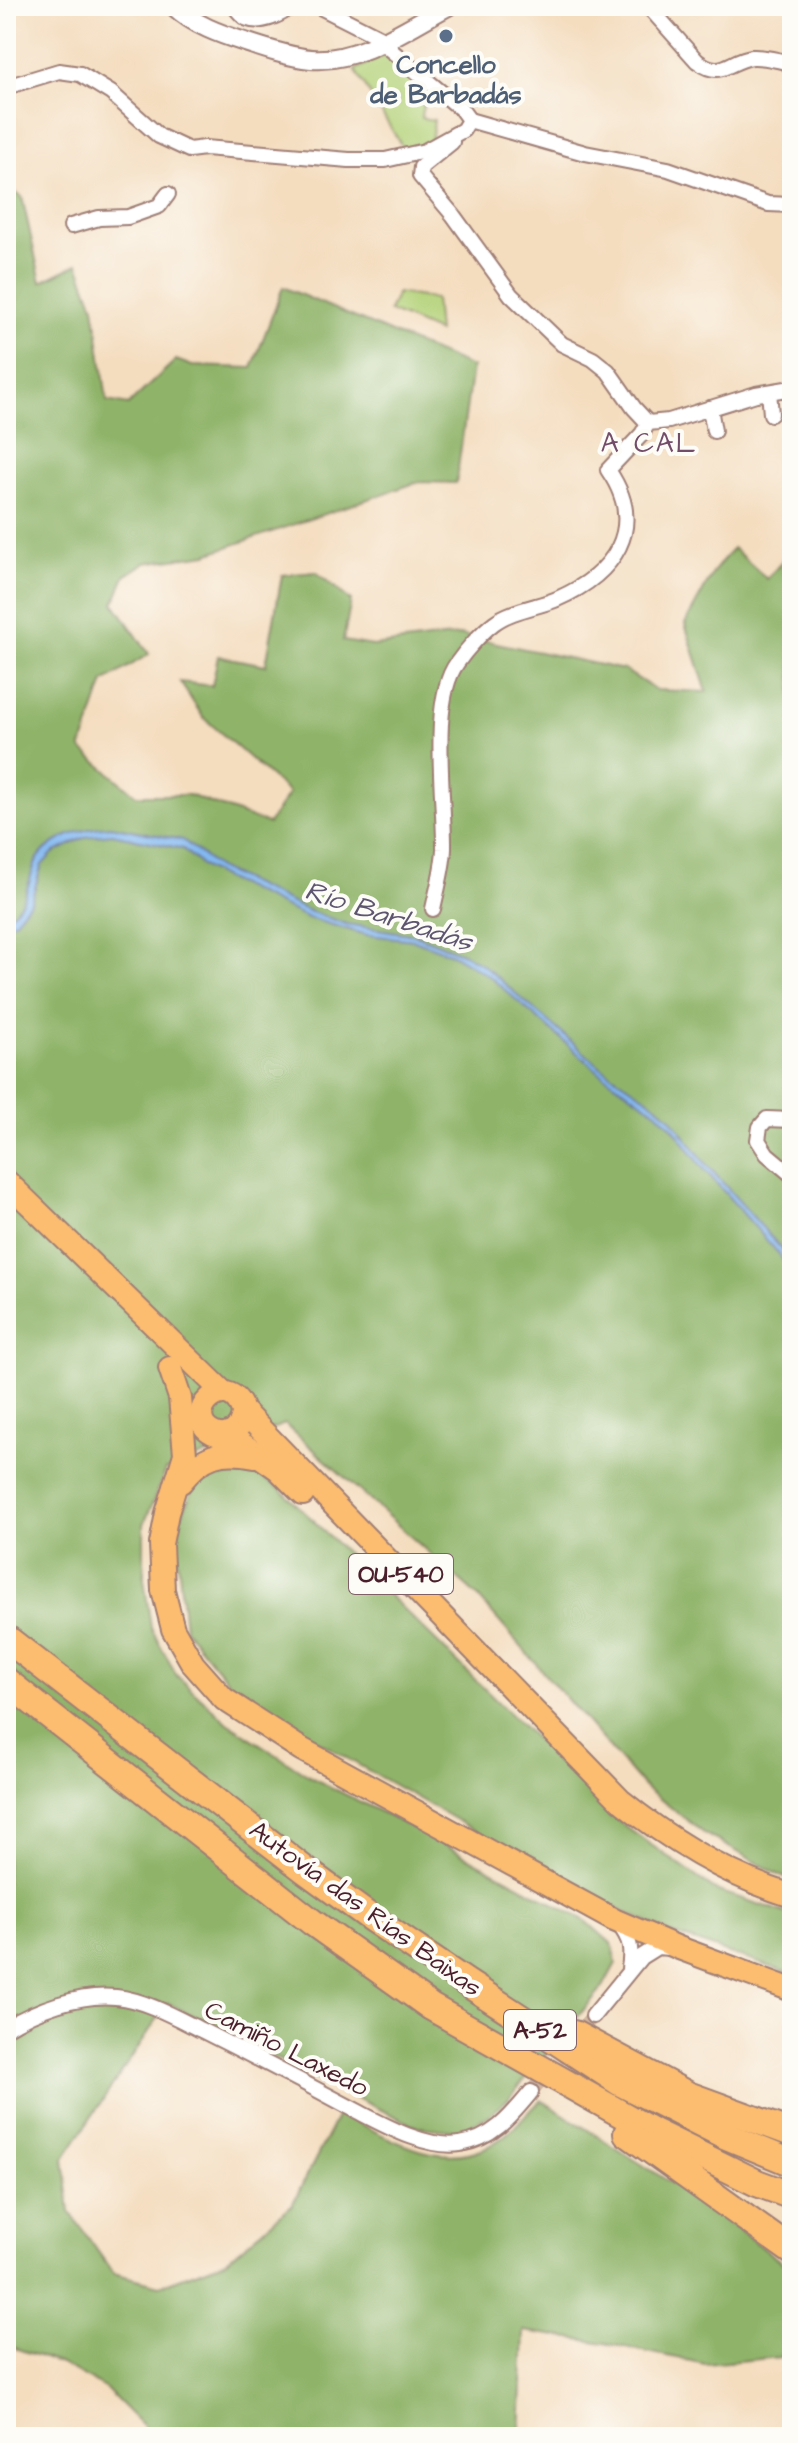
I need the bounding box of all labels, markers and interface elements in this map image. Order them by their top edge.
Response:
marker: Concello de Barbadás [437,27,455,45]
place label: Concello de Barbadás [369,47,522,113]
district label: A CAL [601,424,697,463]
water label: Río Barbadás [300,871,479,962]
road number: OU-540 [349,1554,453,1594]
street label: Autovía das Rías Baixas [242,1812,489,2005]
street label: Camiño Laxedo [198,1992,375,2106]
road number: A-52 [504,2010,576,2050]

